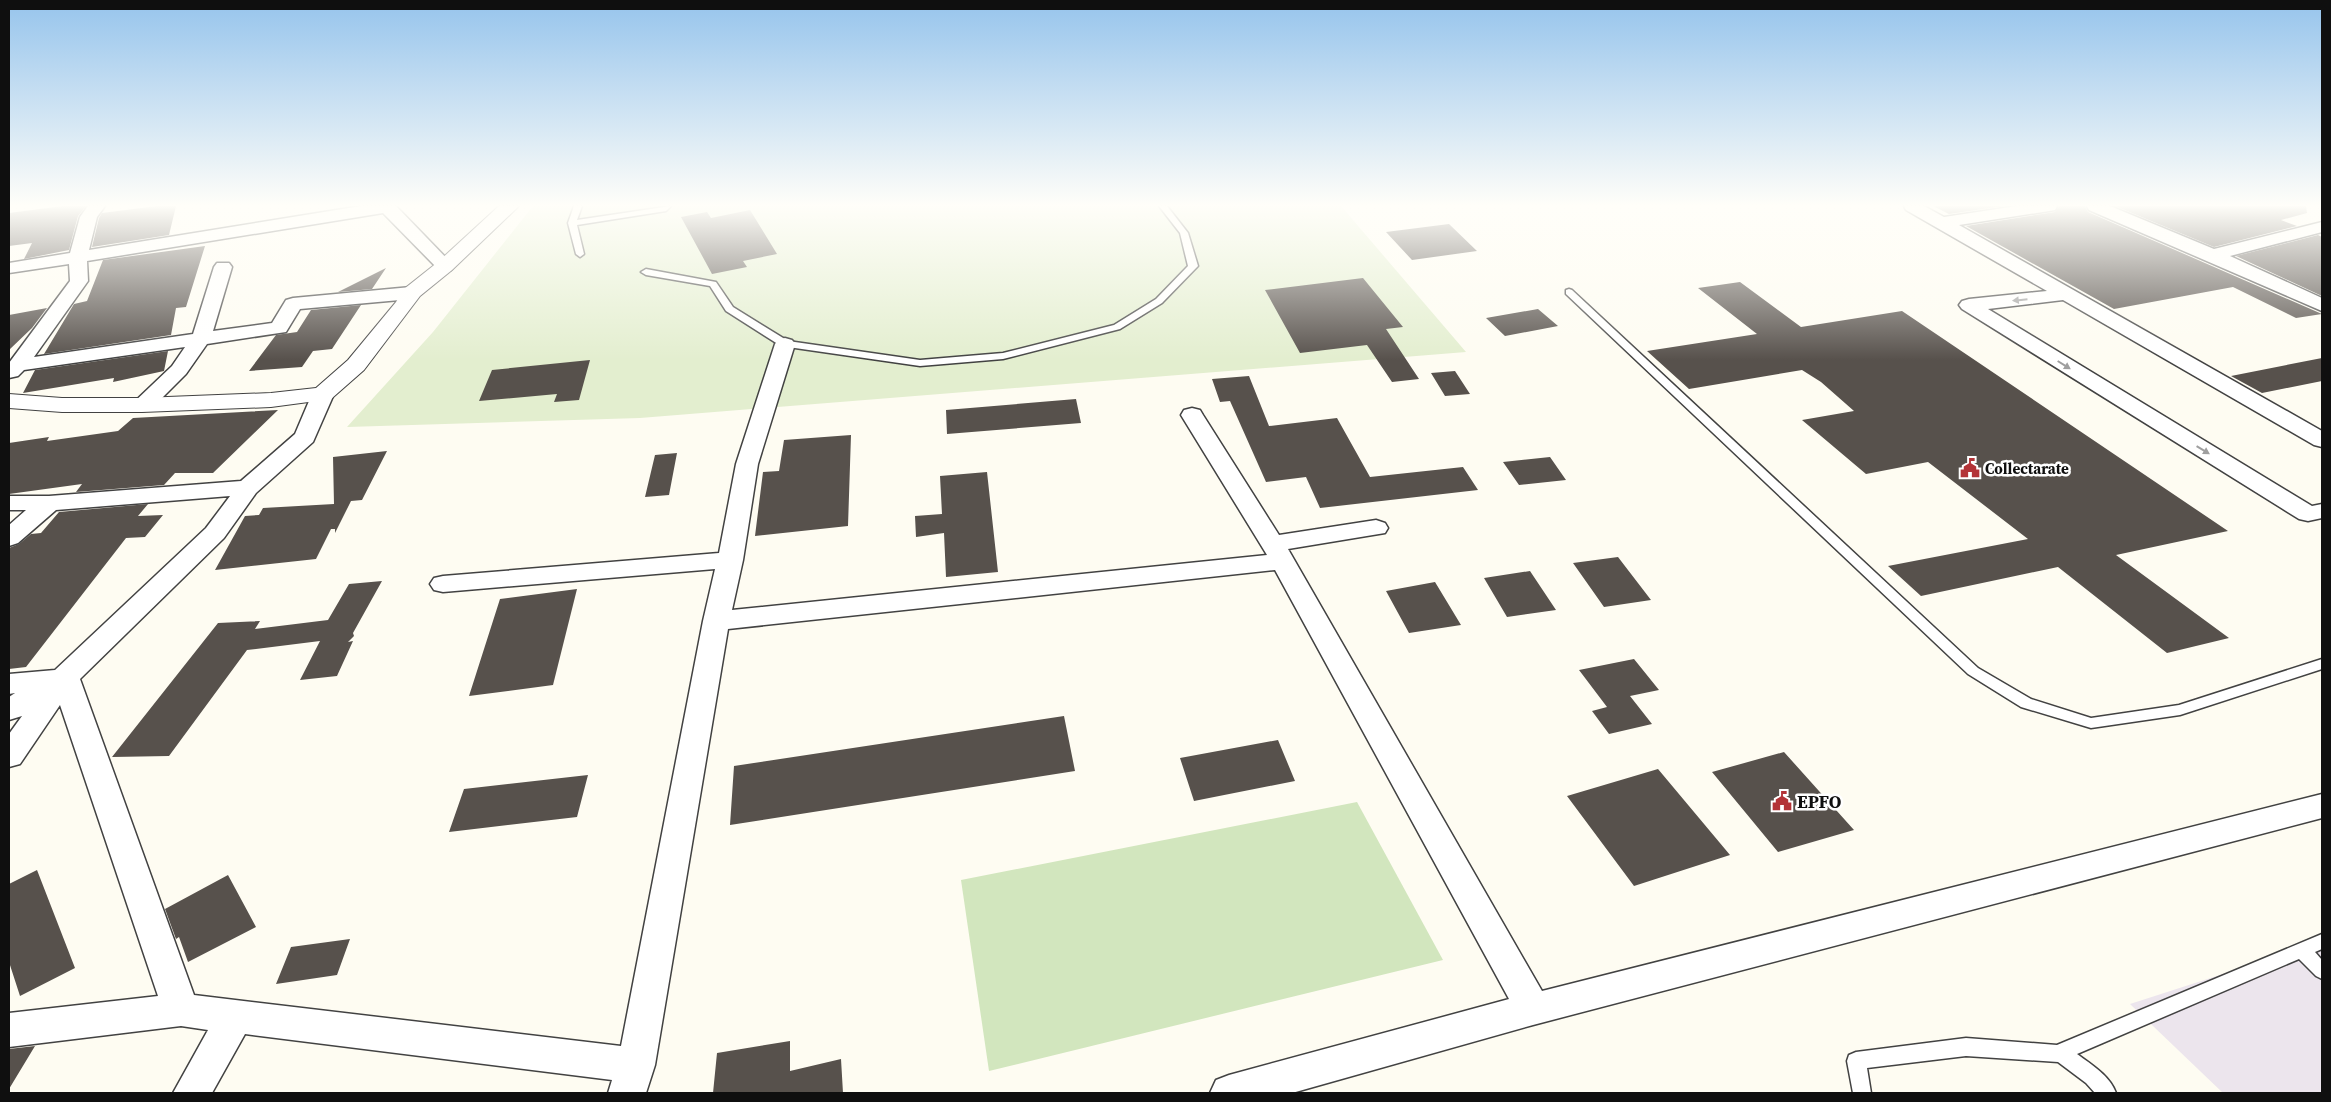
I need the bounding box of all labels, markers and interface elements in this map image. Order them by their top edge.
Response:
one-way arrow [2011,296,2027,304]
one-way arrow [2058,360,2071,369]
one-way arrow [2196,446,2209,455]
public building icon: Collectarate [1959,457,1981,479]
place label: Collectarate [1985,458,2069,479]
place label: EPFO [1797,789,1842,814]
public building icon: EPFO [1771,790,1793,812]

